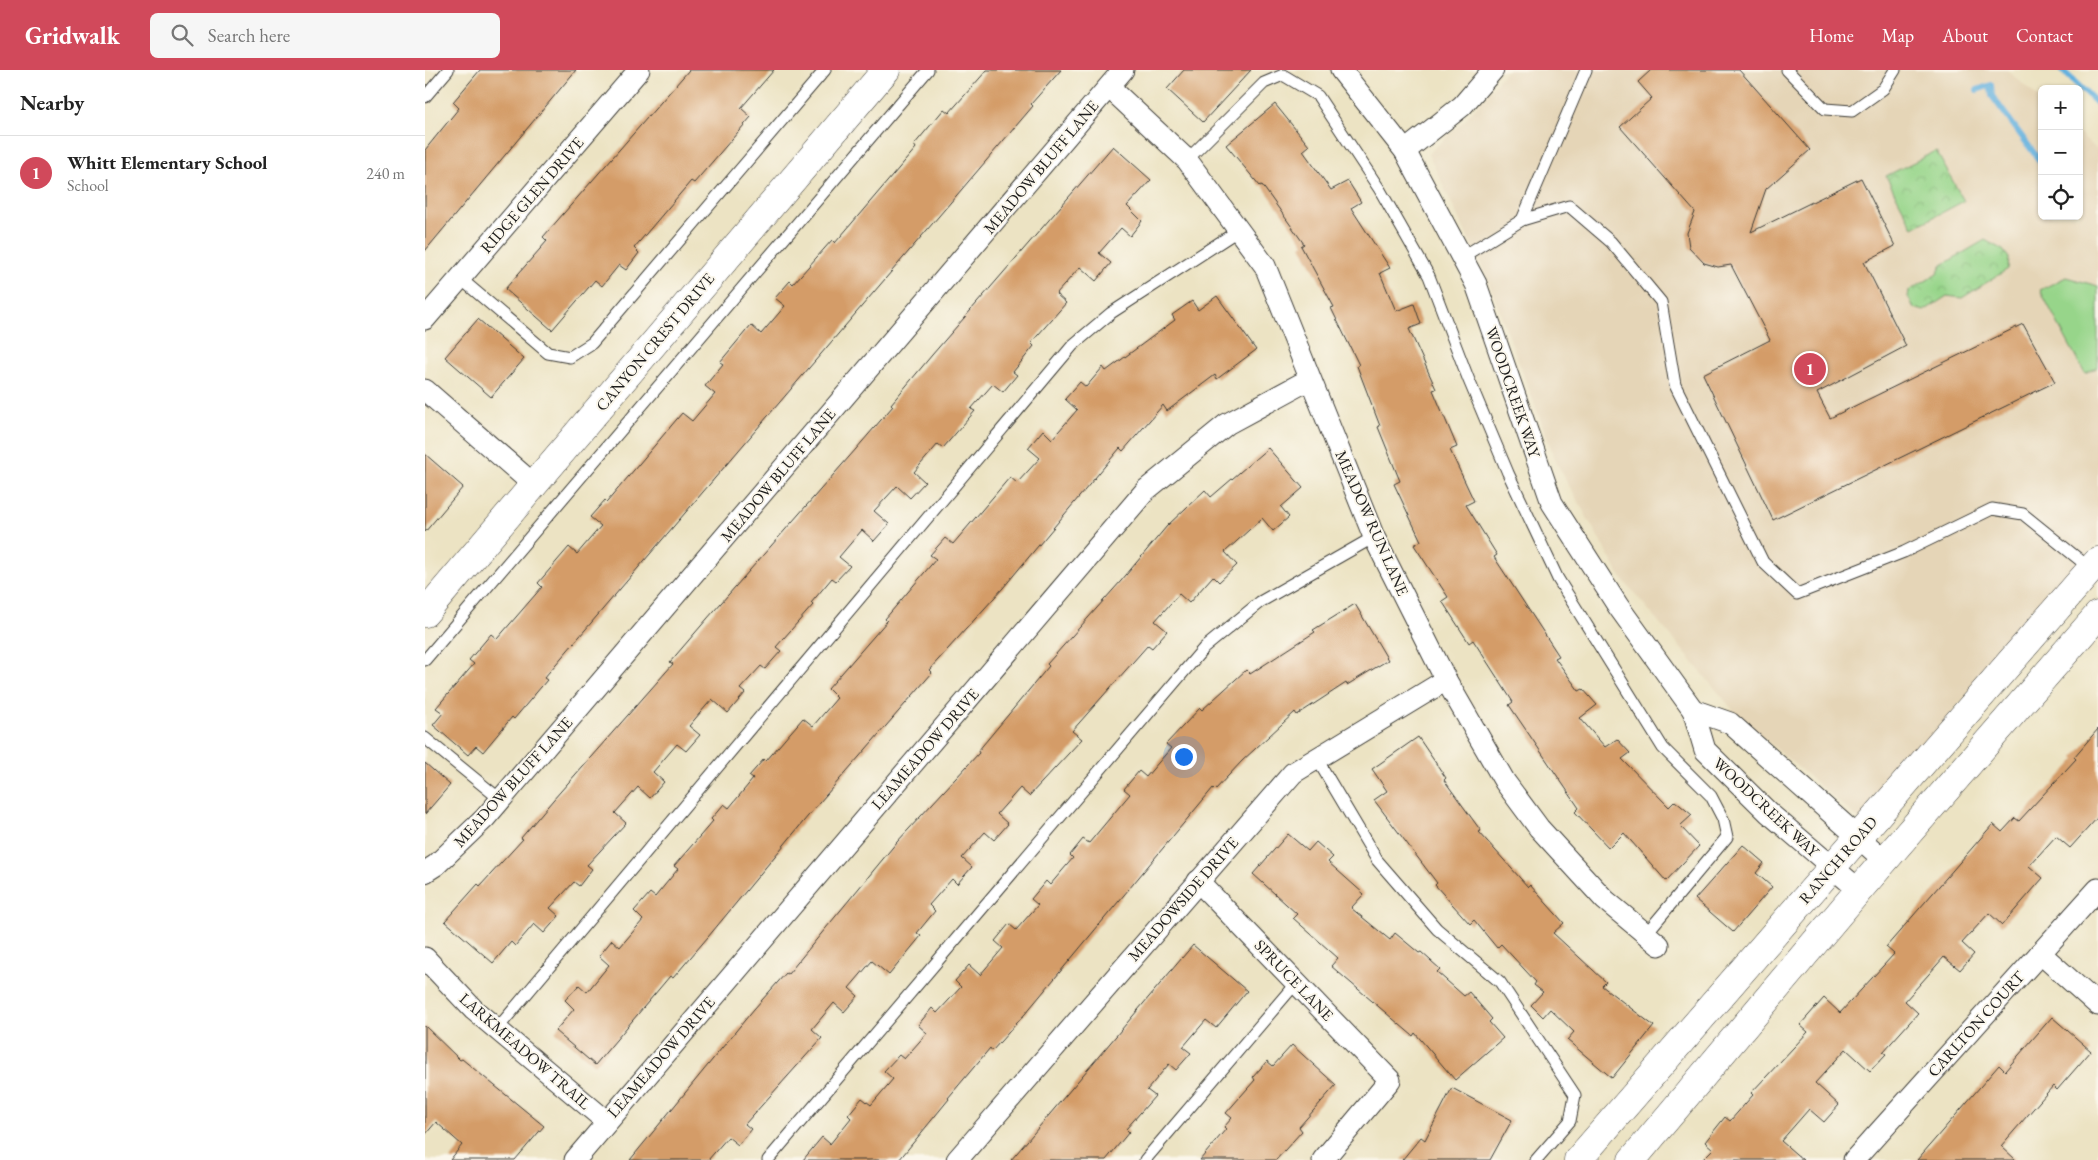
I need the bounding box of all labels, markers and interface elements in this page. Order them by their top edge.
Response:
search box [150,13,500,58]
text: Gridwalk [25,20,120,51]
icon: search [168,21,196,49]
text: Search here [208,23,290,48]
text: Home [1809,24,1854,47]
text: Map [1882,24,1914,47]
text: About [1942,24,1988,47]
text: Contact [2016,24,2073,47]
map controls [2038,85,2083,220]
button: + [2038,85,2083,130]
text: Nearby [20,89,84,116]
street label: MEADOW BLUFF LANE [979,96,1103,238]
button: − [2038,130,2083,175]
street label: RIDGE GLEN DRIVE [476,132,588,258]
text: Whitt Elementary School [67,150,267,175]
text: 1 [32,163,40,184]
text: 240 m [366,163,405,184]
text: School [67,175,109,196]
button: locate [2038,175,2083,220]
street label: CANYON CREST DRIVE [591,269,719,415]
street label: WOODCREEK WAY [1481,324,1546,461]
pin: 1 [1794,350,1826,388]
street label: MEADOW BLUFF LANE [716,404,840,546]
street label: MEADOW RUN LANE [1330,447,1414,599]
street label: LEAMEADOW DRIVE [866,684,984,814]
street label: MEADOW BLUFF LANE [449,712,577,852]
your location [1171,744,1197,770]
street label: WOODCREEK WAY [1709,753,1824,862]
street label: RANCH ROAD [1794,812,1882,908]
street label: MEADOWSIDE DRIVE [1123,832,1243,966]
street label: SPRUCE LANE [1250,935,1338,1025]
street label: CARLTON COURT [1923,966,2029,1081]
street label: LARKMEADOW TRAIL [455,988,596,1114]
street label: LEAMEADOW DRIVE [602,992,720,1122]

